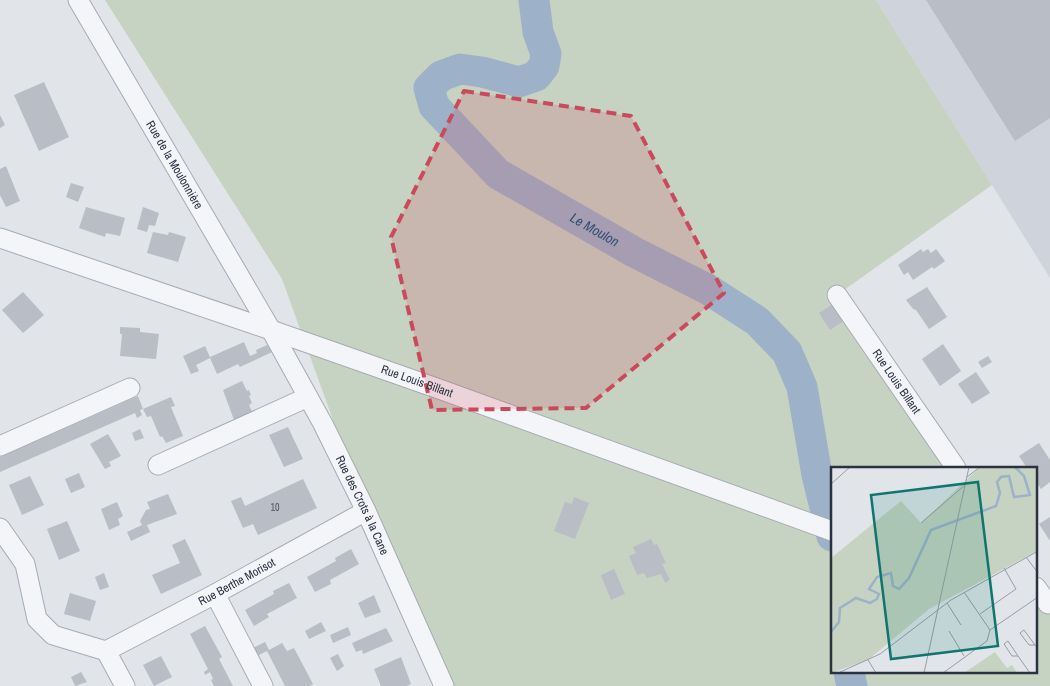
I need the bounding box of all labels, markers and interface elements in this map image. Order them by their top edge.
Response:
street label: Rue de la Moulonnière [142,118,207,212]
water label: Le Moulon [567,208,623,251]
street label: Rue Louis Billant [869,346,925,417]
street label: Rue Louis Billant [379,361,455,401]
street label: Rue des Crots à la Cane [332,453,393,557]
inset map [831,467,1038,674]
house number: 10 [270,501,280,514]
street label: Rue Berthe Morisot [196,554,278,609]

